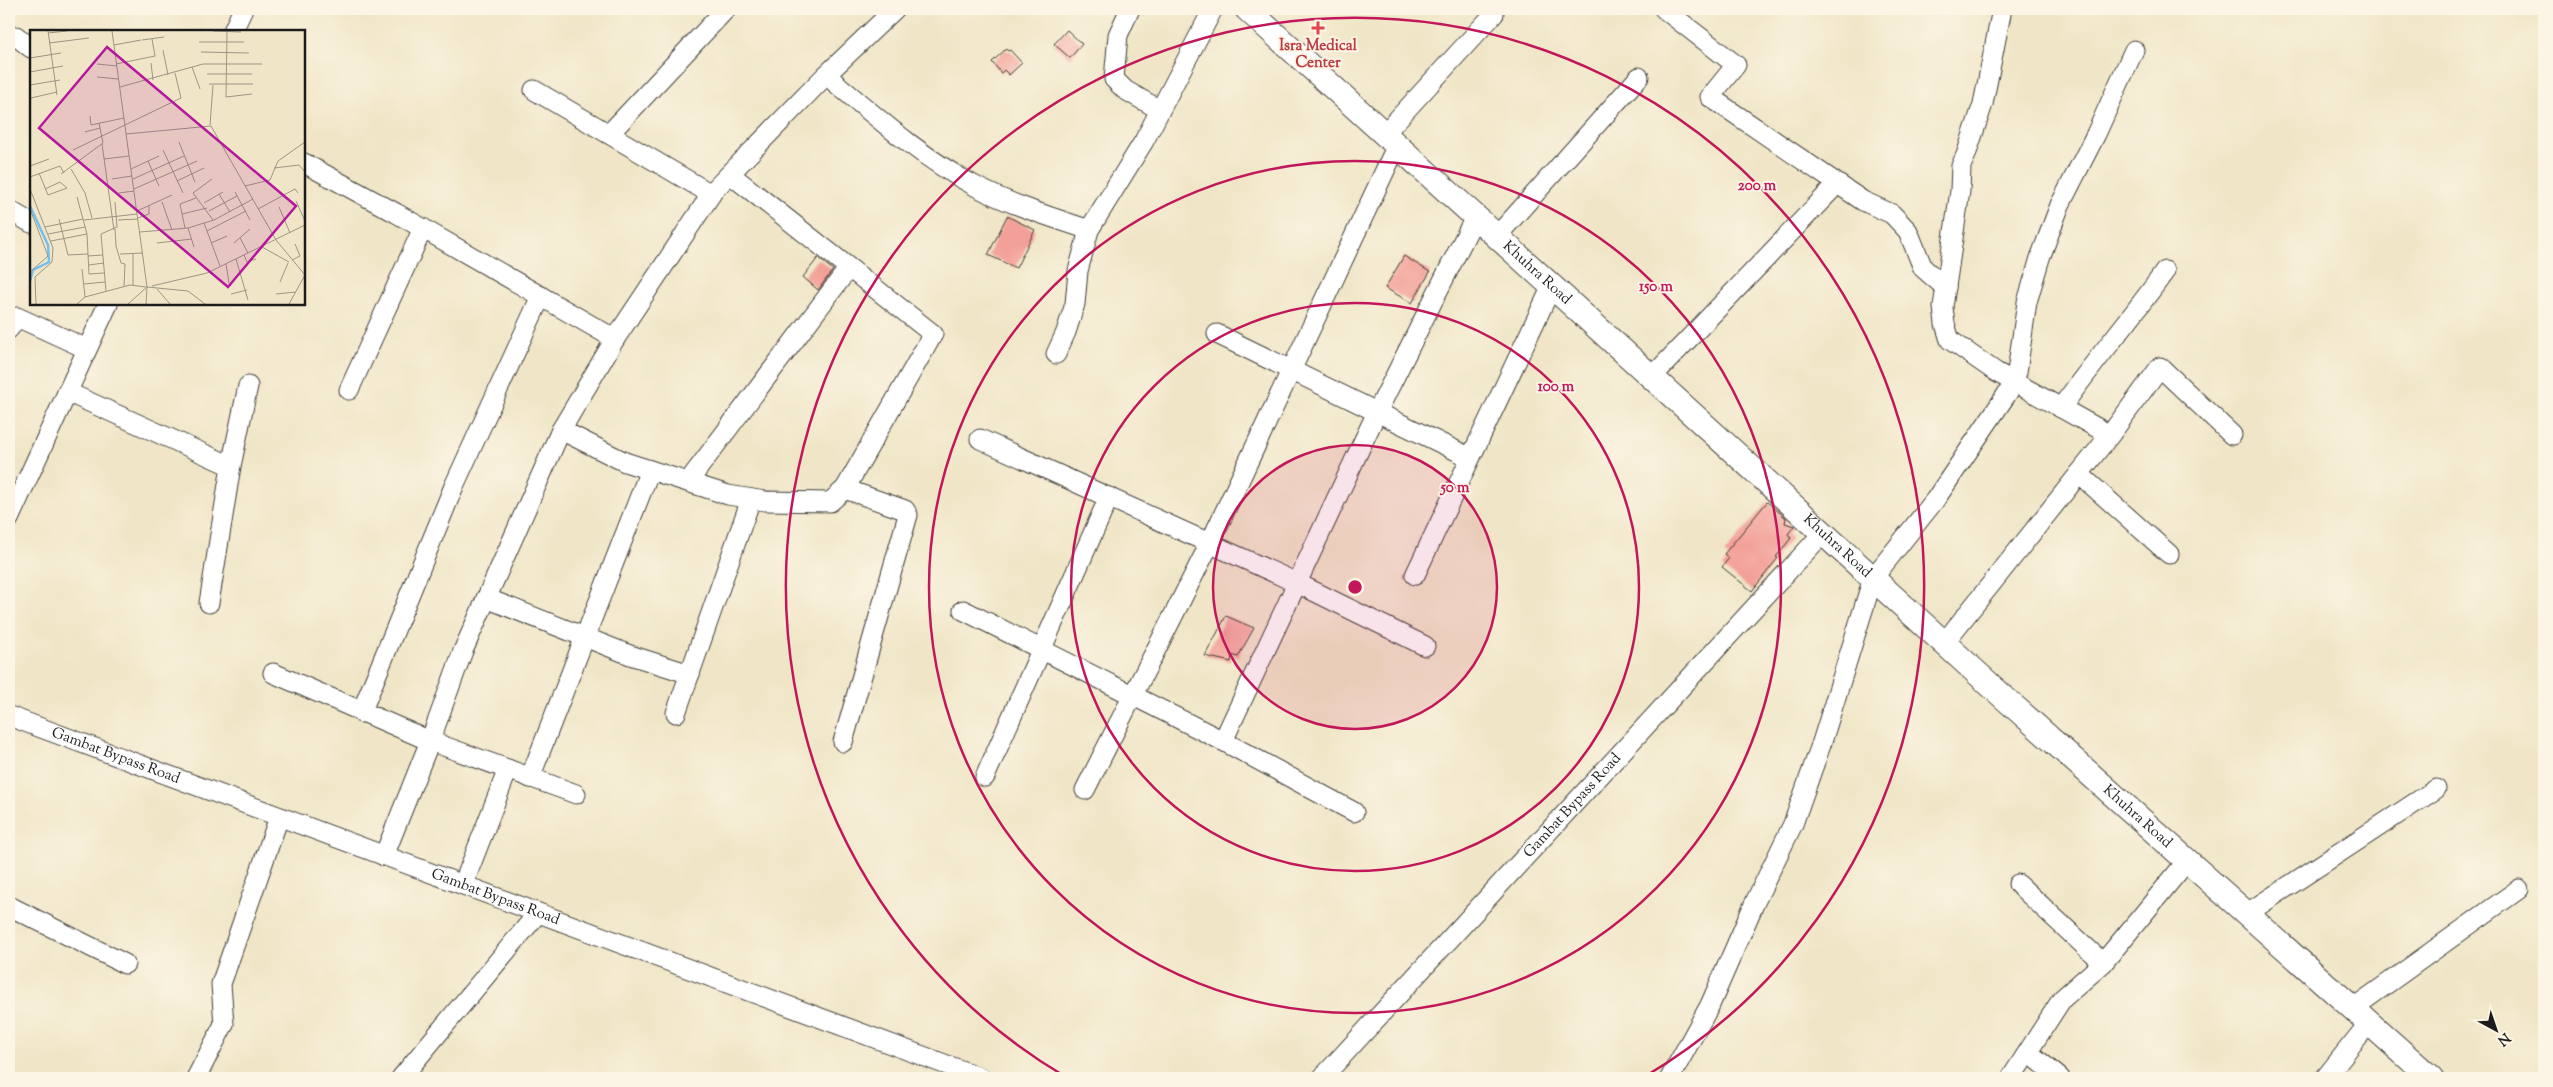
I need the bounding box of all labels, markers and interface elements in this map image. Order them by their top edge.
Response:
marker: Isra Medical Center [1311,21,1325,35]
inset map [30,30,305,305]
place label: Isra Medical Center [1279,36,1358,74]
text: 200 m [1738,176,1777,197]
street label: Khuhra Road [1498,236,1576,310]
text: 150 m [1639,277,1673,298]
text: 100 m [1538,377,1575,398]
text: 50 m [1440,478,1470,499]
street label: Khuhra Road [1798,509,1877,583]
centre of rings [1346,578,1364,596]
street label: Gambat Bypass Road [49,722,184,789]
street label: Gambat Bypass Road [1519,748,1626,863]
street label: Khuhra Road [2098,780,2177,853]
street label: Gambat Bypass Road [428,863,563,931]
north arrow [2470,1004,2520,1054]
text: N [2492,1027,2514,1050]

